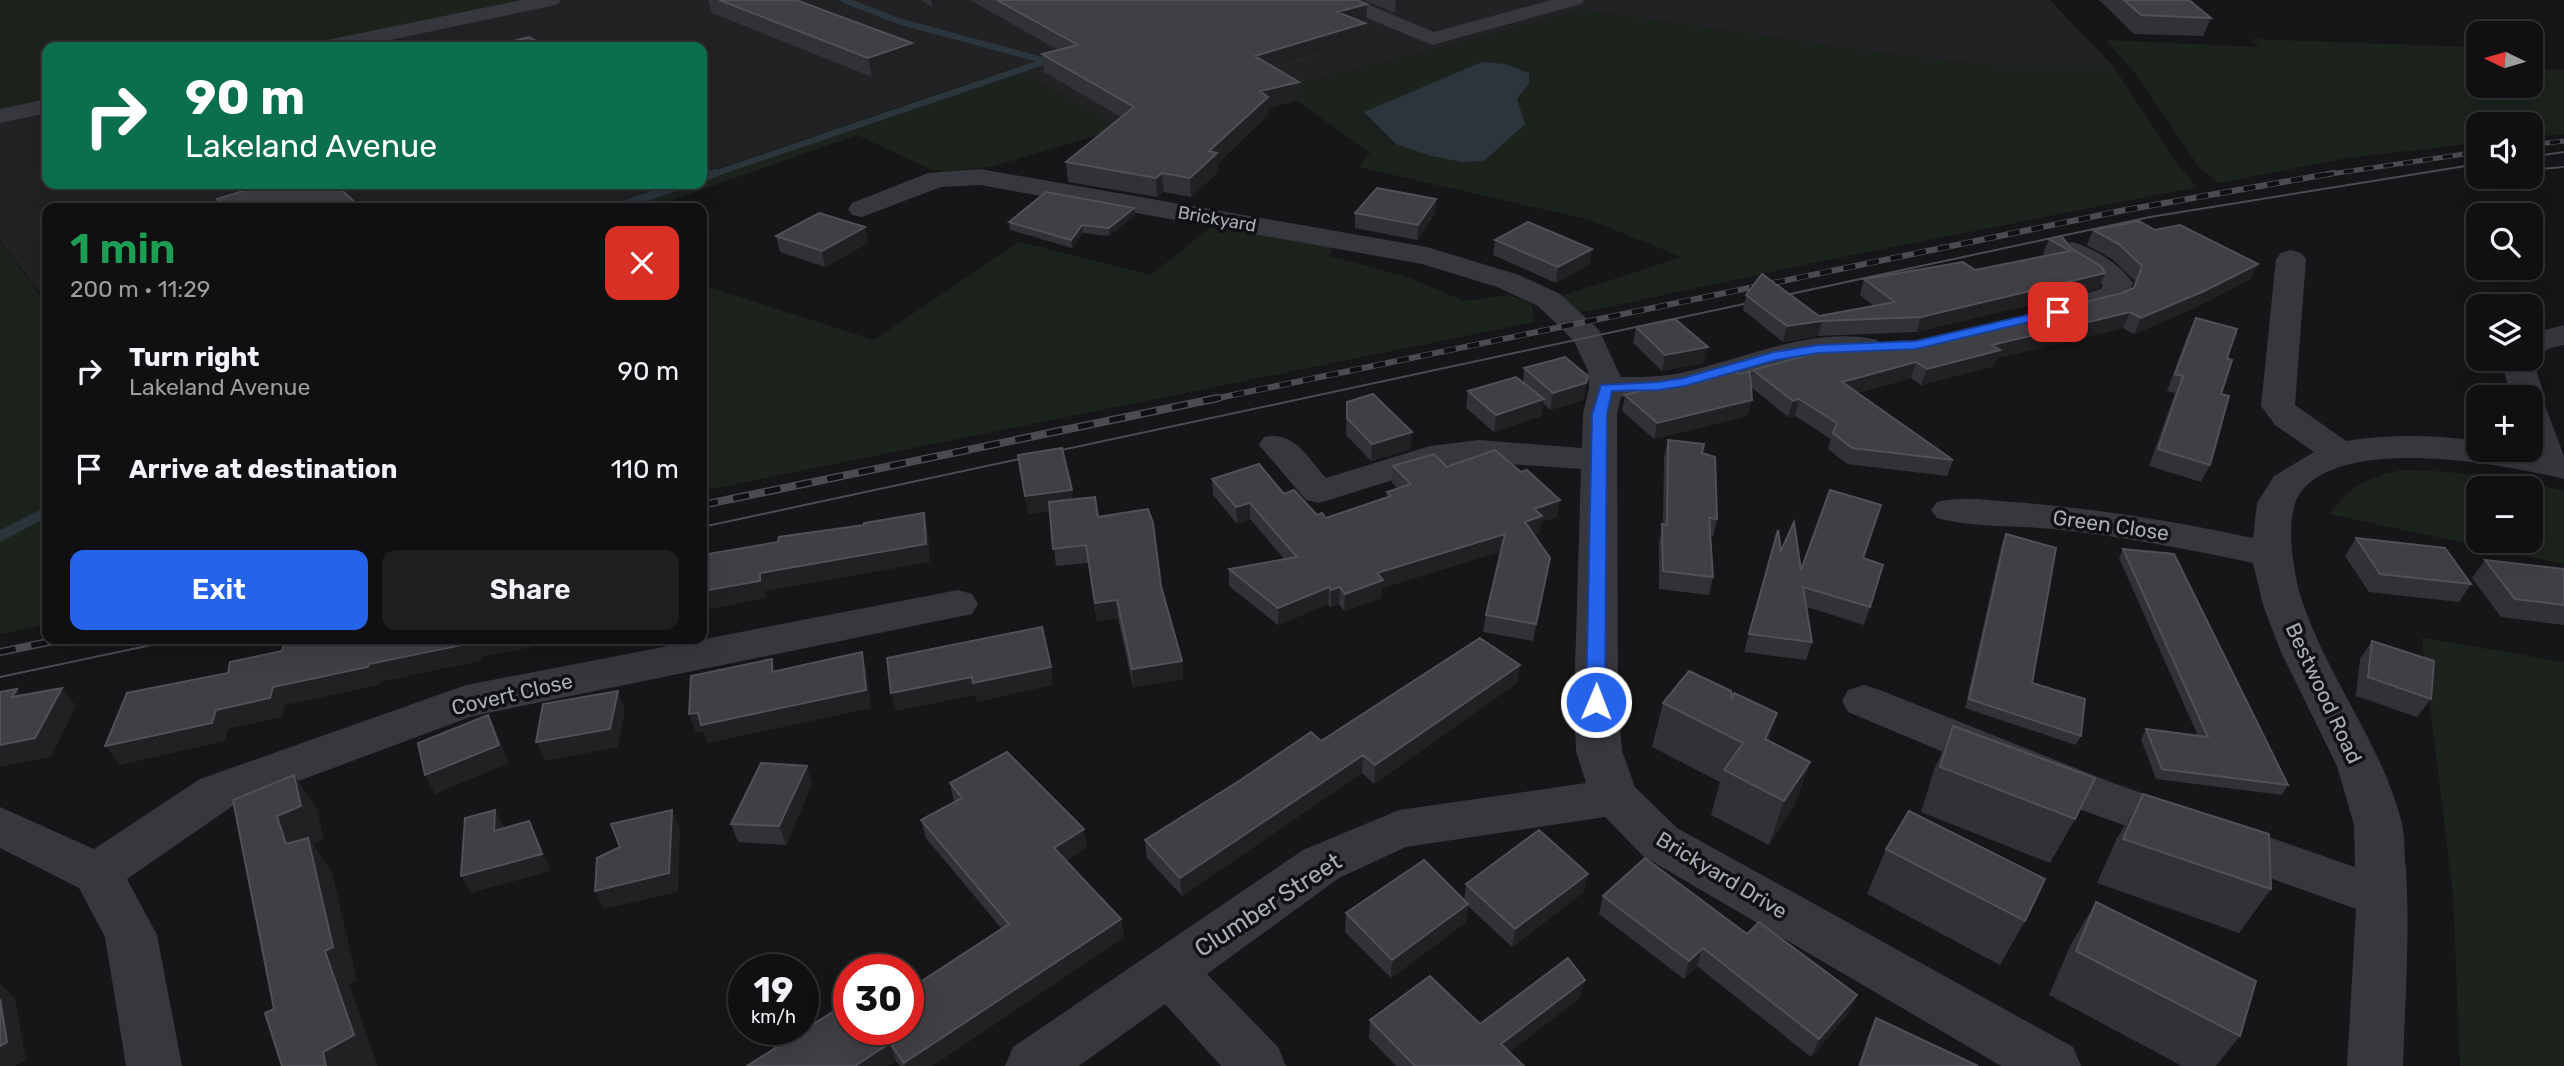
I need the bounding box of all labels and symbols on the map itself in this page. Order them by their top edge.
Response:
north arrow [2466,21,2543,98]
street label: Brickyard [1176,201,1258,237]
pin [2028,282,2088,342]
street label: Green Close [2051,504,2171,546]
street label: Bestwood Road [2280,618,2368,768]
position arrow [1559,665,1633,739]
street label: Covert Close [449,668,575,720]
street label: Brickyard Drive [1652,826,1792,924]
street label: Clumber Street [1189,847,1347,963]
speed limit sign: 30 [833,954,924,1045]

